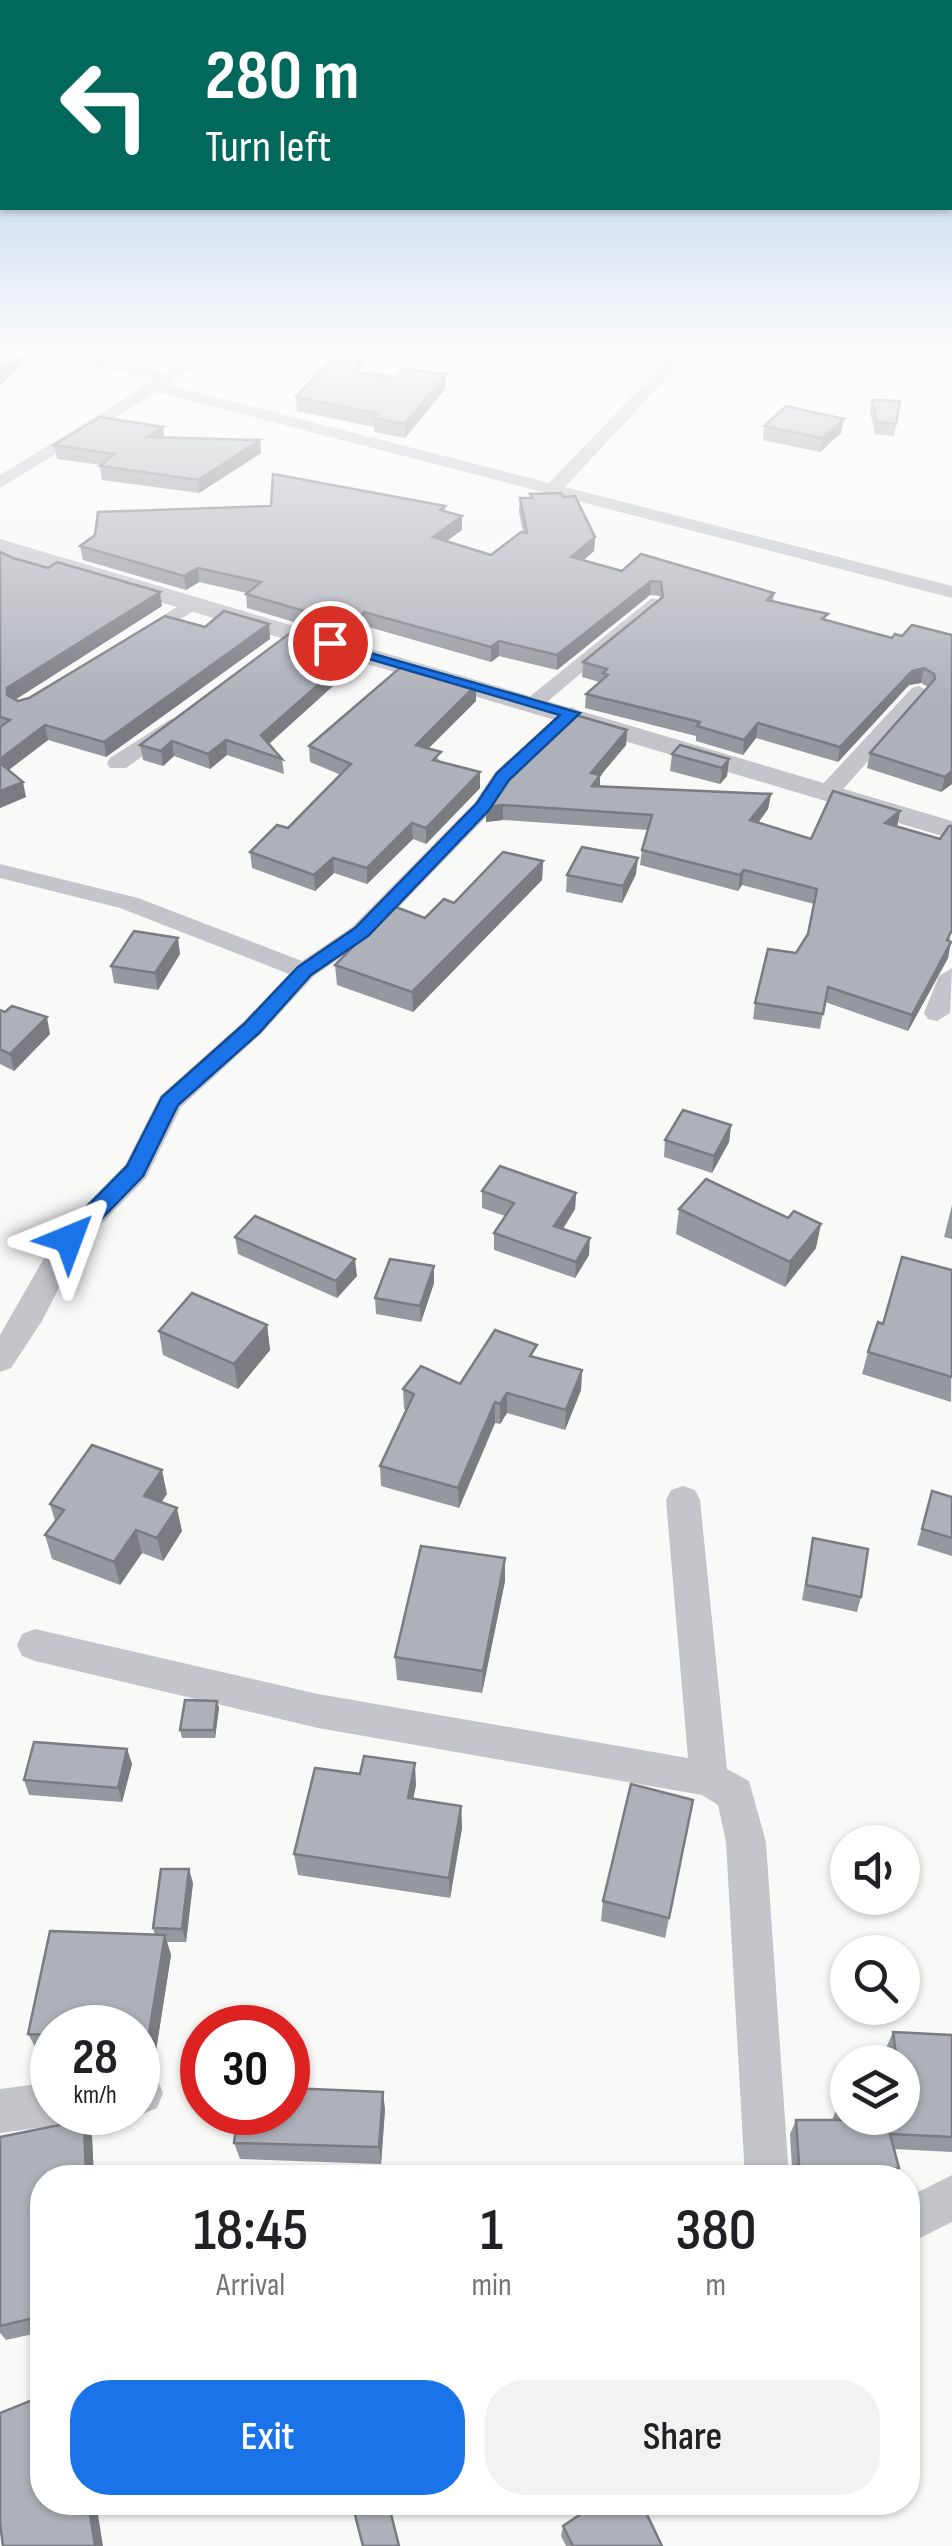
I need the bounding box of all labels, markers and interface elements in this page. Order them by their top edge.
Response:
text: 280 m [205,35,359,119]
icon: left [40,40,170,170]
text: Turn left [205,120,331,175]
pin [288,601,373,686]
icon: arrive [303,616,358,671]
position arrow [17,1187,121,1291]
map controls [830,1825,920,2135]
button: sound [830,1825,920,1915]
button: search [830,1935,920,2025]
speed limit sign: 30 [180,2005,310,2135]
text: 28 [72,2028,118,2088]
button: layers [830,2045,920,2135]
text: km/h [73,2080,117,2111]
text: 18:45 [193,2195,308,2267]
text: 1 [480,2195,503,2267]
text: 380 [675,2195,757,2267]
text: Arrival [216,2266,285,2305]
text: min [472,2266,512,2305]
text: m [706,2266,726,2305]
button: Exit [70,2380,465,2495]
button: Share [485,2380,880,2495]

